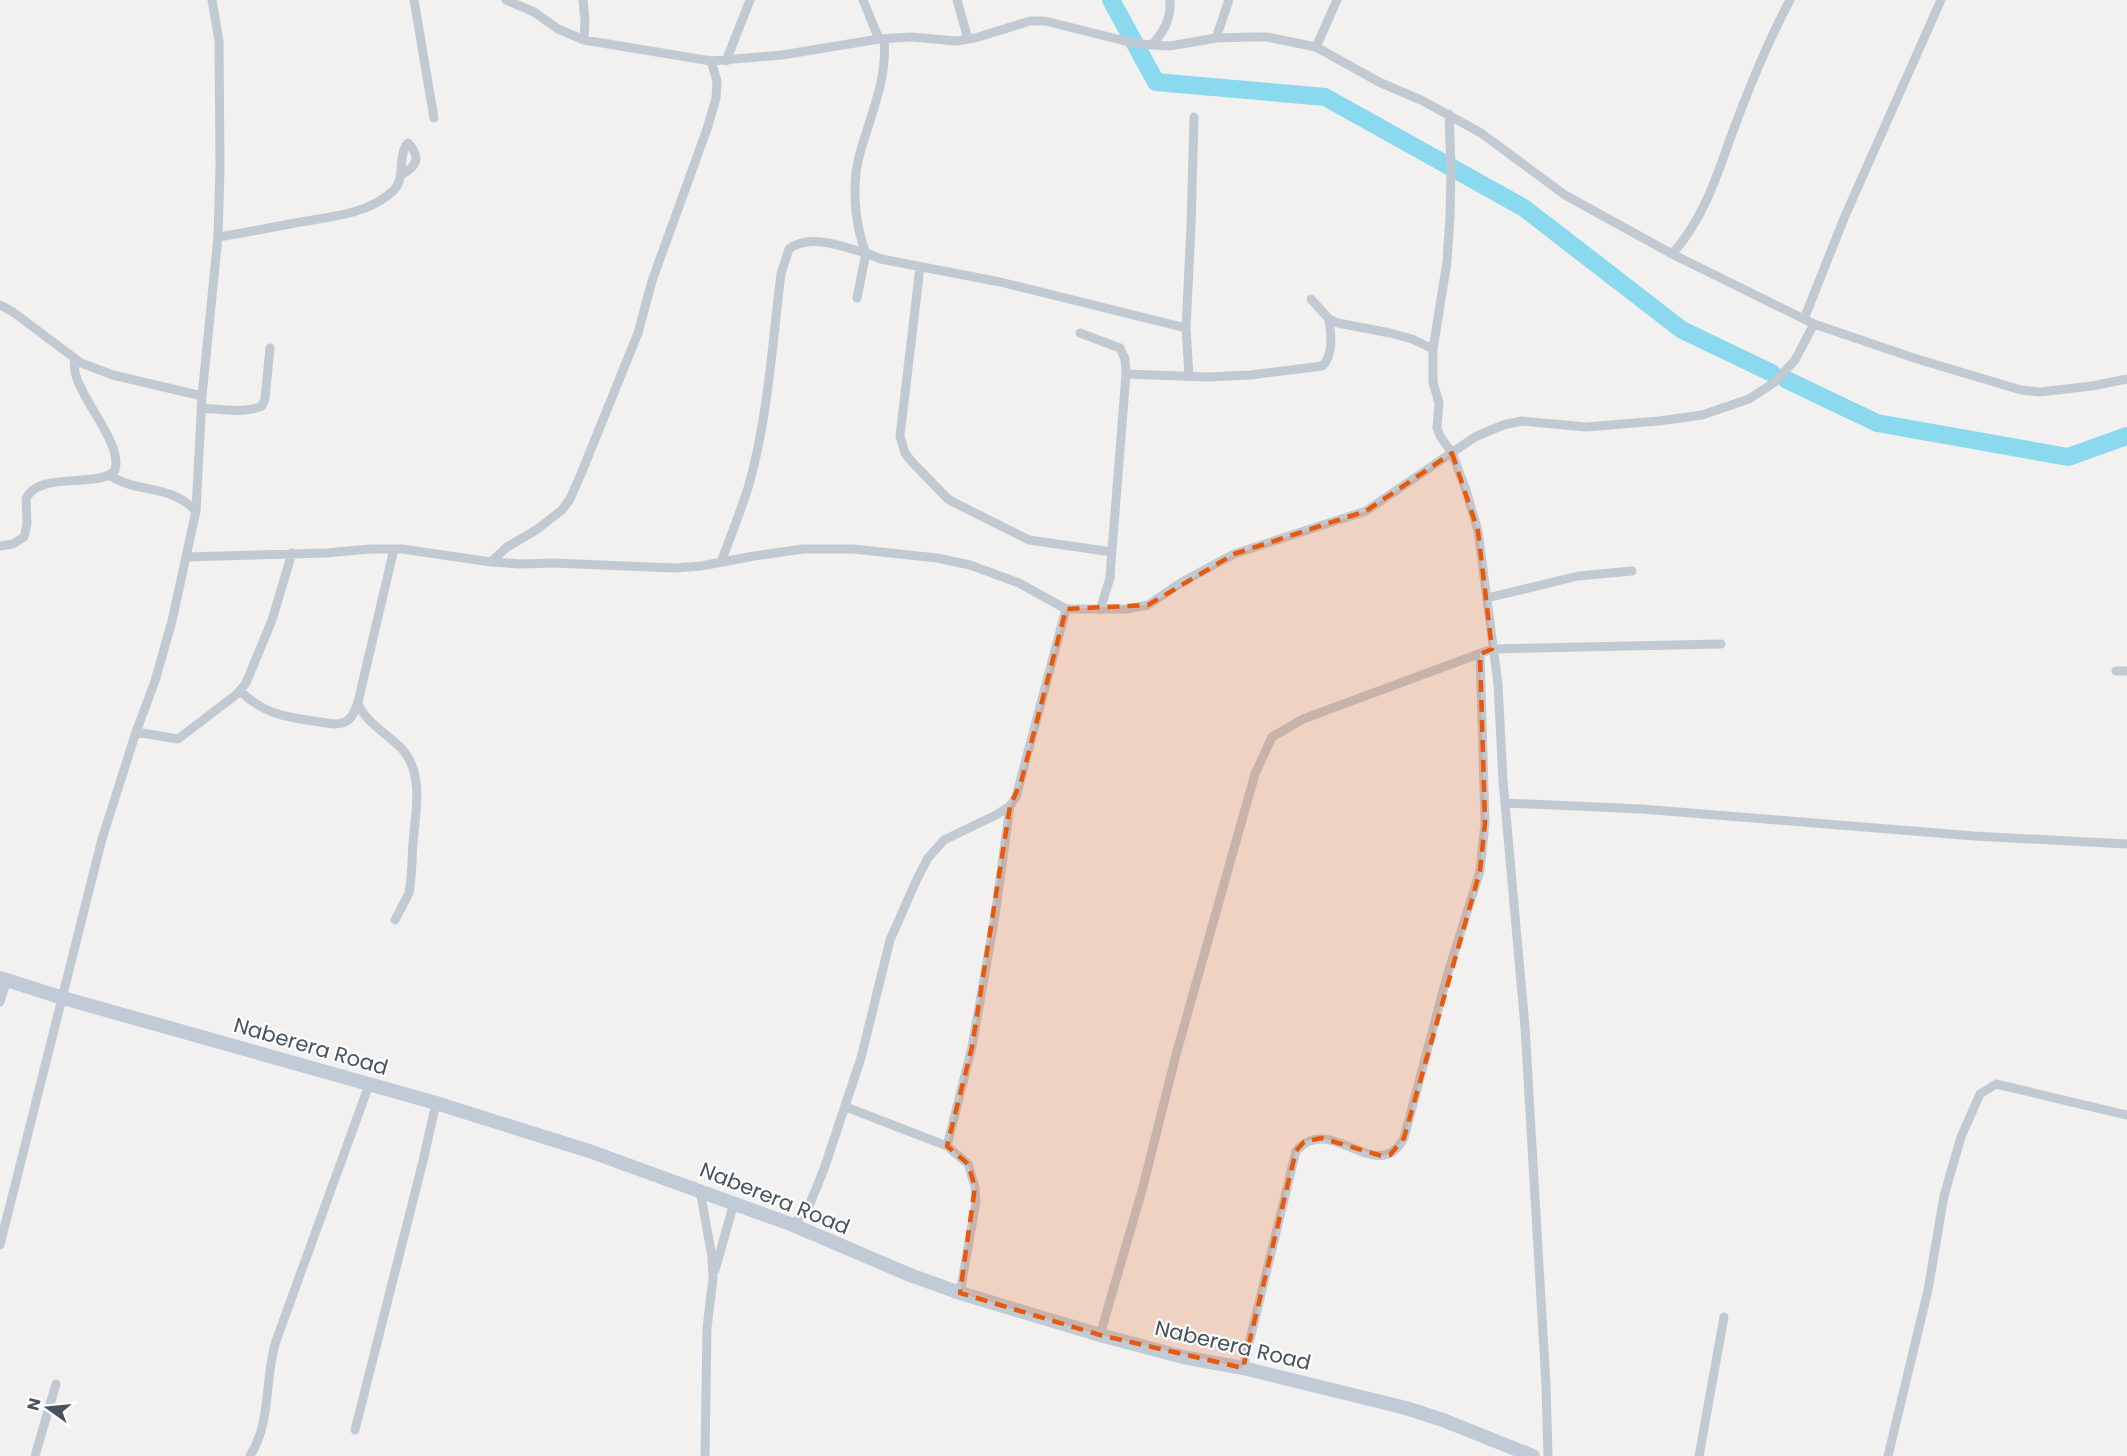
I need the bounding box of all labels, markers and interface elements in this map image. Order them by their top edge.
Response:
street label: Naberera Road [230,1010,392,1082]
street label: Naberera Road [696,1155,854,1241]
street label: Naberera Road [1152,1313,1314,1377]
north arrow [18,1378,78,1438]
text: N [21,1395,47,1413]

